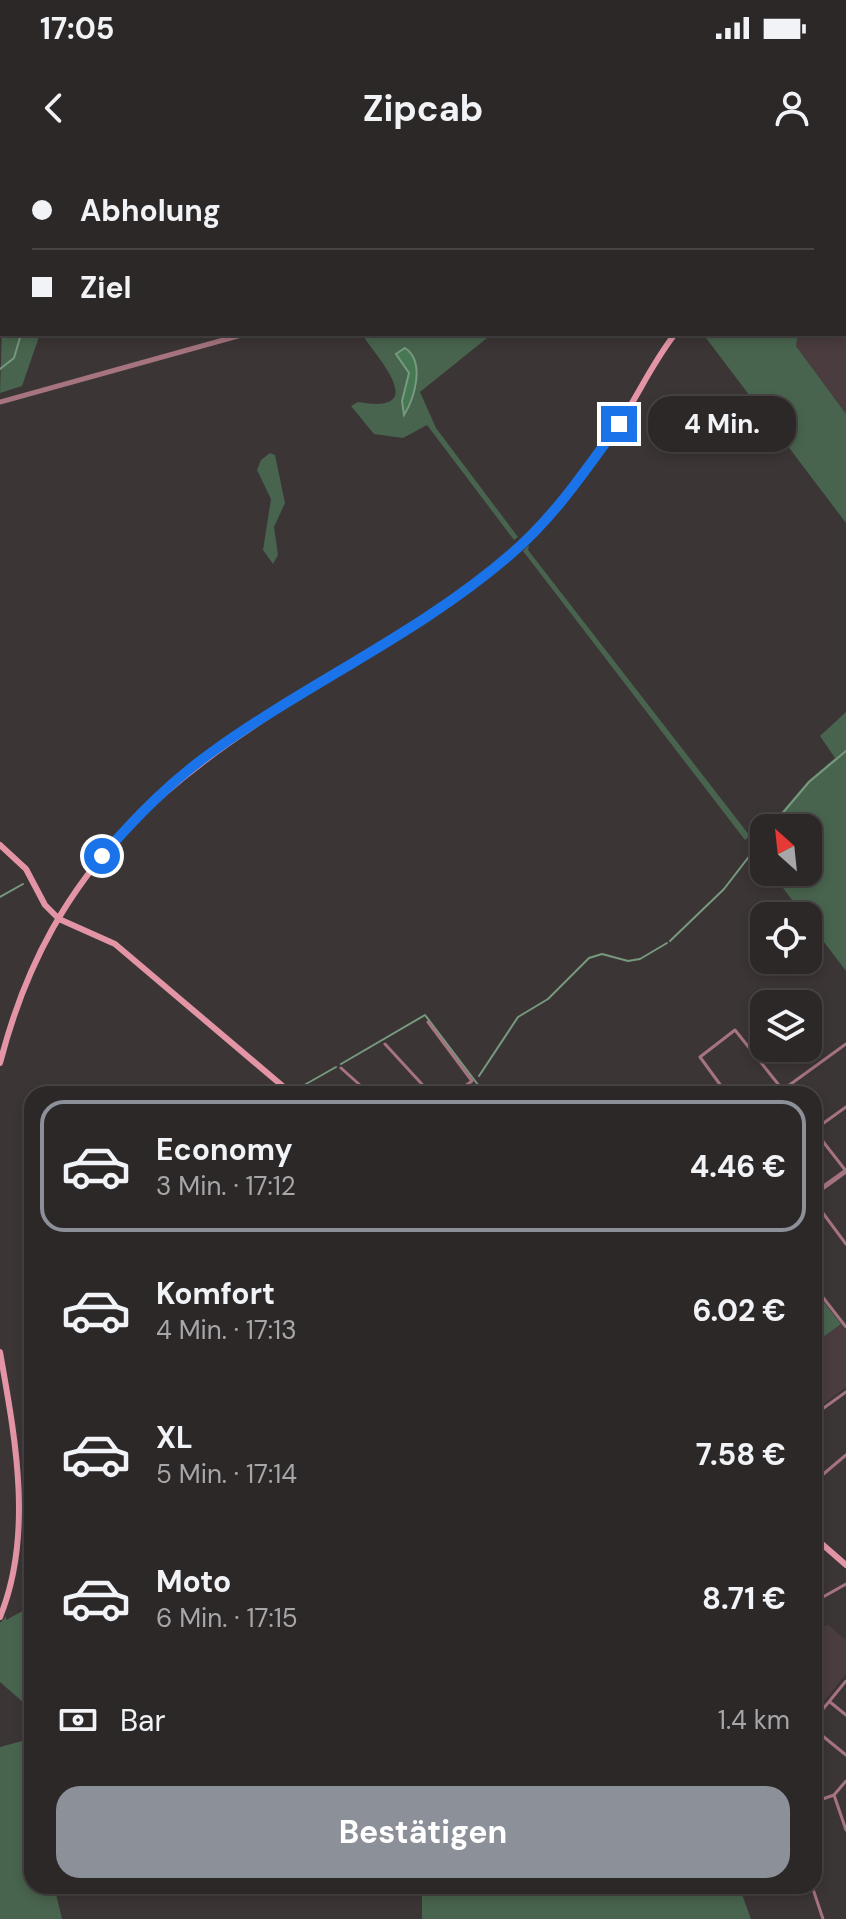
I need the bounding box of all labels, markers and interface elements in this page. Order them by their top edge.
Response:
text: 17:05 [40,9,114,48]
text: Zipcab [363,85,483,132]
icon: back [32,86,76,130]
icon: person [770,86,814,130]
text: Abholung [80,191,221,230]
text: Ziel [80,268,132,307]
callout: 4 Min. [647,396,795,452]
route end [601,406,637,442]
text: 4 Min. [684,407,760,441]
north arrow [750,814,822,886]
map controls [750,814,822,1062]
route start [84,838,120,874]
button: locate [750,902,822,974]
button: layers [750,990,822,1062]
icon: car [60,1130,132,1202]
text: Economy [156,1130,293,1169]
text: 4.46 € [690,1147,786,1186]
text: 3 Min. · 17:12 [156,1169,296,1203]
icon: car [60,1274,132,1346]
text: Komfort [156,1274,275,1313]
text: 6.02 € [693,1291,786,1330]
text: 4 Min. · 17:13 [156,1313,297,1347]
icon: car [60,1418,132,1490]
text: XL [156,1418,193,1457]
text: 7.58 € [696,1435,786,1474]
text: 5 Min. · 17:14 [156,1457,297,1491]
icon: car [60,1562,132,1634]
text: Moto [156,1562,231,1601]
text: 8.71 € [702,1579,786,1618]
text: 6 Min. · 17:15 [156,1601,298,1635]
icon: cash [56,1698,100,1742]
text: Bar [120,1701,166,1740]
text: 1.4 km [718,1703,790,1737]
button: Bestätigen [56,1786,790,1878]

